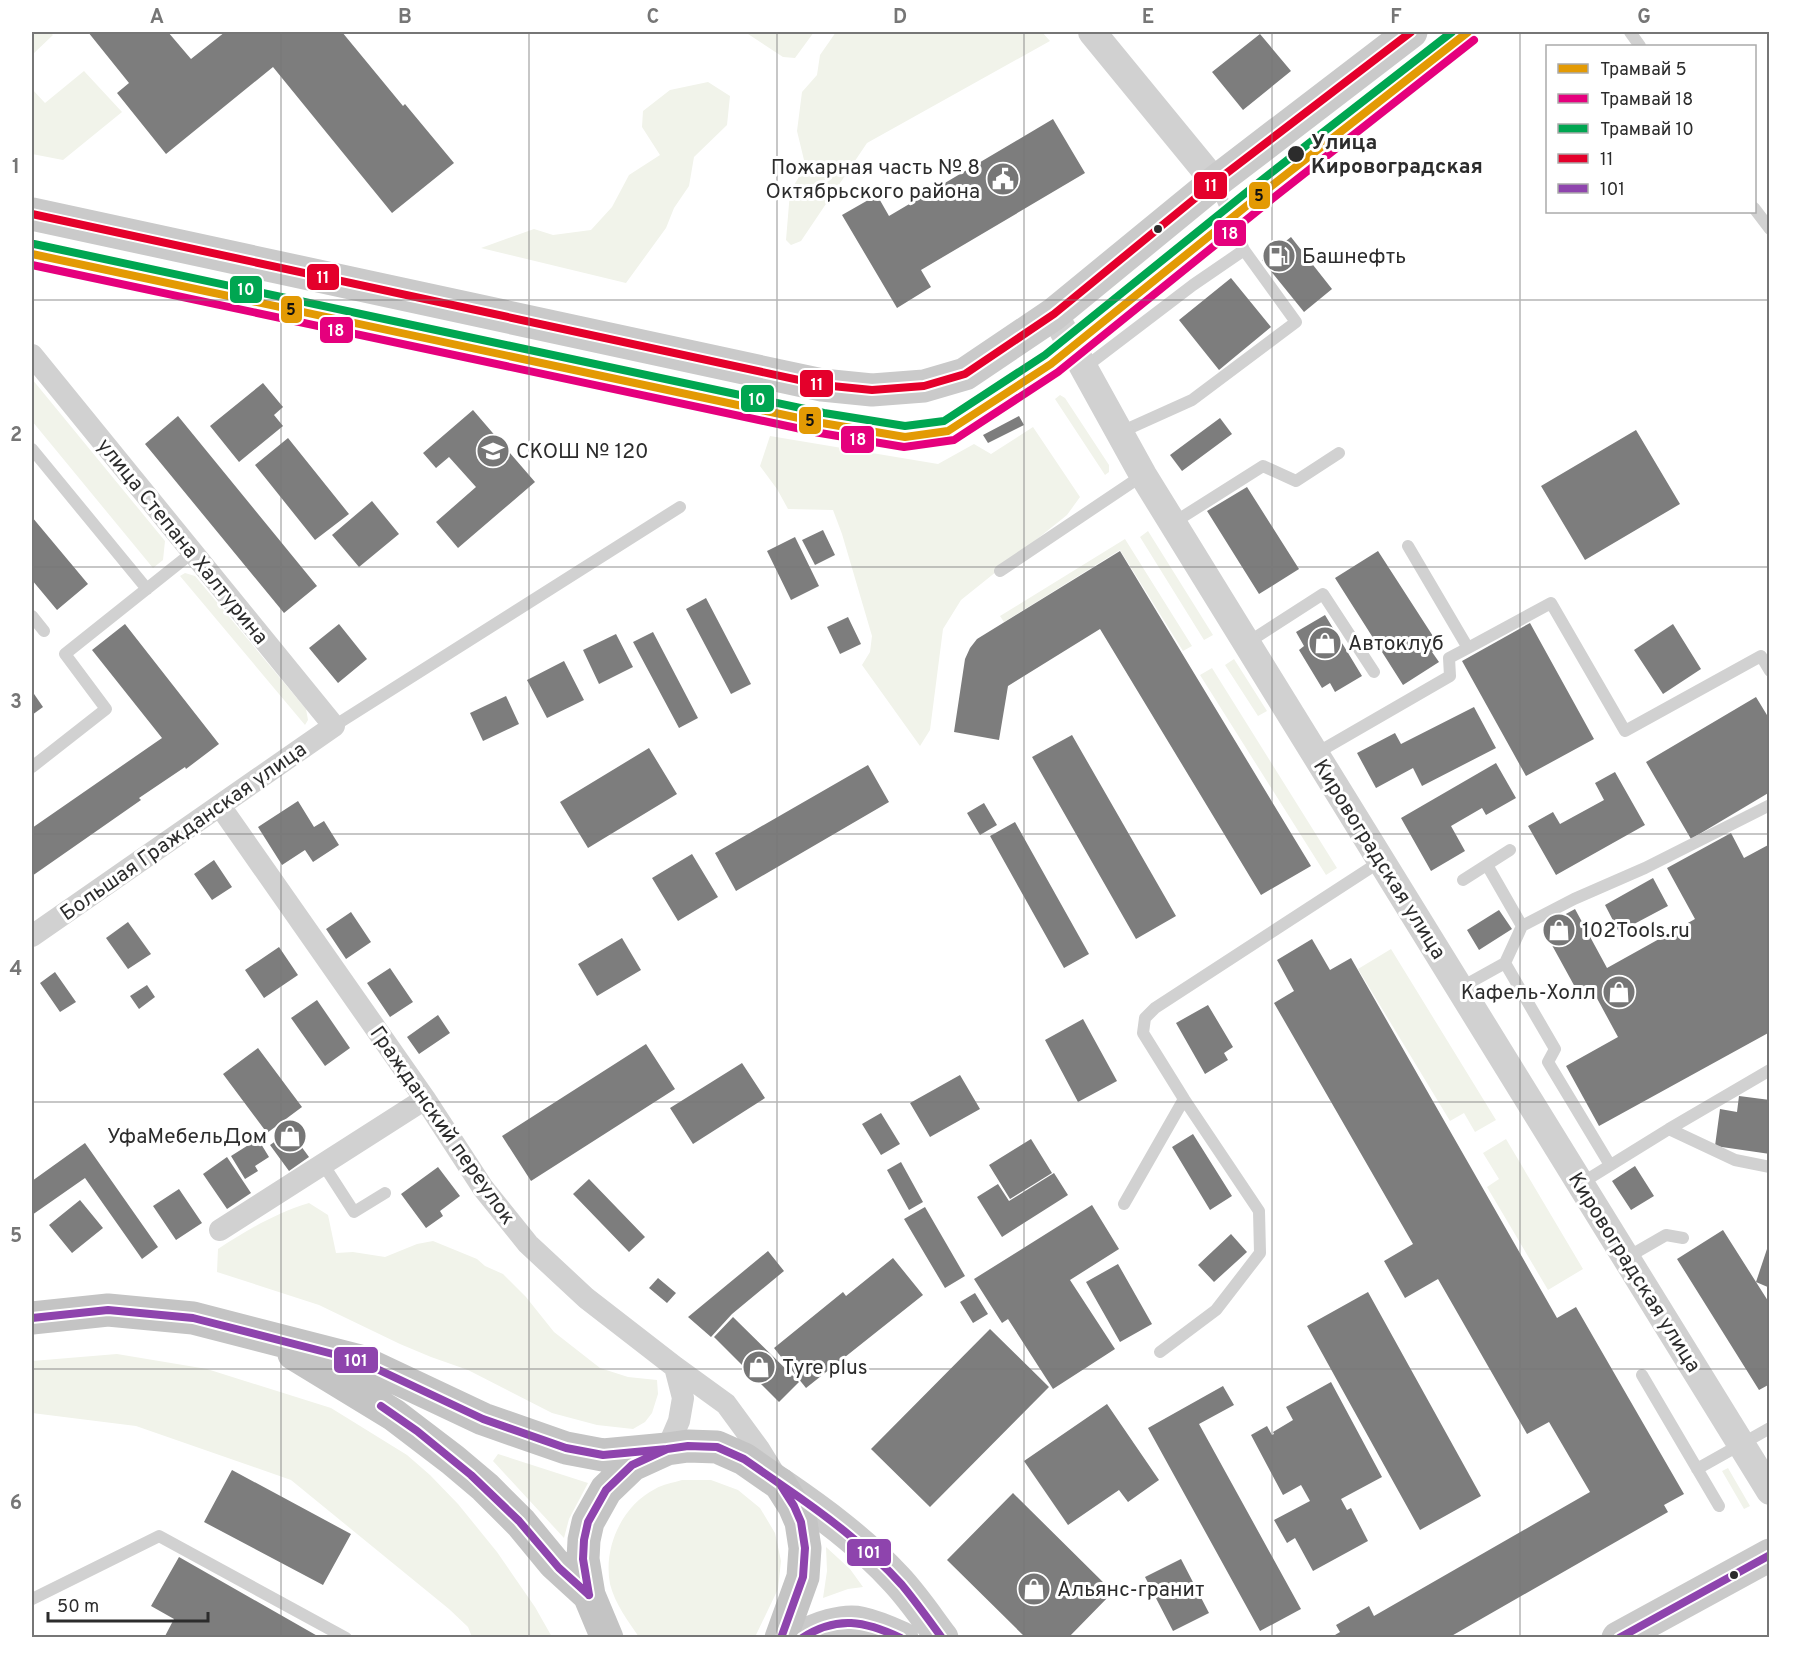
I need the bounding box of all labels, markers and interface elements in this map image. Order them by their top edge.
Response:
text: A [150,5,164,31]
text: B [398,5,412,31]
text: C [647,5,659,31]
text: D [893,5,907,31]
text: E [1142,5,1154,31]
text: F [1390,5,1402,31]
text: G [1637,5,1651,31]
legend [1546,45,1756,213]
text: Трамвай 5 [1600,59,1687,82]
text: Трамвай 18 [1600,89,1693,112]
text: Трамвай 10 [1600,119,1694,142]
place label: Улица Кировоградская [1311,130,1483,181]
marker: Улица Кировоградская [1286,144,1306,164]
text: 11 [1600,149,1613,172]
text: 1 [12,155,20,181]
place label: Пожарная часть № 8 Октябрьского района [765,155,980,206]
public building icon: Пожарная часть № 8 Октябрьского района [985,161,1021,197]
line badge: 11 [1193,171,1228,200]
text: 11 [1205,177,1217,197]
text: 101 [1600,179,1625,202]
line badge: 5 [1248,181,1271,210]
text: 5 [1254,187,1264,207]
line badge: 18 [1213,219,1247,247]
unlabelled marker [1152,223,1164,235]
text: 18 [1222,225,1238,245]
fuel station icon: Башнефть [1261,238,1297,274]
place label: Башнефть [1302,244,1406,271]
line badge: 11 [306,263,340,291]
text: 11 [317,269,329,289]
line badge: 10 [229,275,263,304]
text: 10 [238,281,254,301]
line badge: 5 [280,295,303,324]
text: 5 [286,301,296,321]
line badge: 18 [319,316,354,344]
text: 18 [328,322,344,342]
line badge: 11 [799,369,834,398]
text: 11 [811,376,823,396]
line badge: 10 [740,384,775,413]
text: 10 [749,391,765,411]
line badge: 5 [798,406,822,435]
text: 5 [805,412,815,432]
text: 2 [10,423,22,449]
line badge: 18 [840,425,875,454]
text: 18 [850,431,866,451]
street label: улица Степана Халтурина [90,433,273,651]
school or university icon: СКОШ № 120 [475,433,511,469]
place label: СКОШ № 120 [516,439,649,466]
shop icon: Автоклуб [1307,625,1343,661]
place label: Автоклуб [1348,631,1444,658]
text: 3 [10,690,22,716]
street label: Большая Гражданская улица [55,737,312,928]
street label: Кировоградская улица [1306,755,1451,965]
shop icon: 102Tools.ru [1541,912,1577,948]
place label: 102Tools.ru [1582,918,1690,945]
text: 4 [10,957,22,983]
shop icon: Кафель-Холл [1601,974,1637,1010]
place label: Кафель-Холл [1461,980,1596,1007]
street label: Гражданский переулок [363,1021,521,1230]
shop icon: УфаМебельДом [272,1118,308,1154]
place label: УфаМебельДом [107,1124,267,1151]
street label: Кировоградская улица [1561,1168,1706,1378]
text: 5 [10,1224,22,1250]
line badge: 101 [333,1346,379,1374]
shop icon: Tyre plus [741,1349,777,1385]
text: 101 [344,1352,368,1372]
place label: Tyre plus [782,1355,868,1382]
text: 6 [10,1491,22,1517]
line badge: 101 [846,1538,892,1567]
text: 101 [857,1544,881,1564]
unlabelled marker [1728,1569,1740,1581]
shop icon: Альянс-гранит [1016,1571,1052,1607]
place label: Альянс-гранит [1057,1577,1204,1604]
scale bar [48,1585,208,1623]
text: 50 m [57,1596,99,1619]

